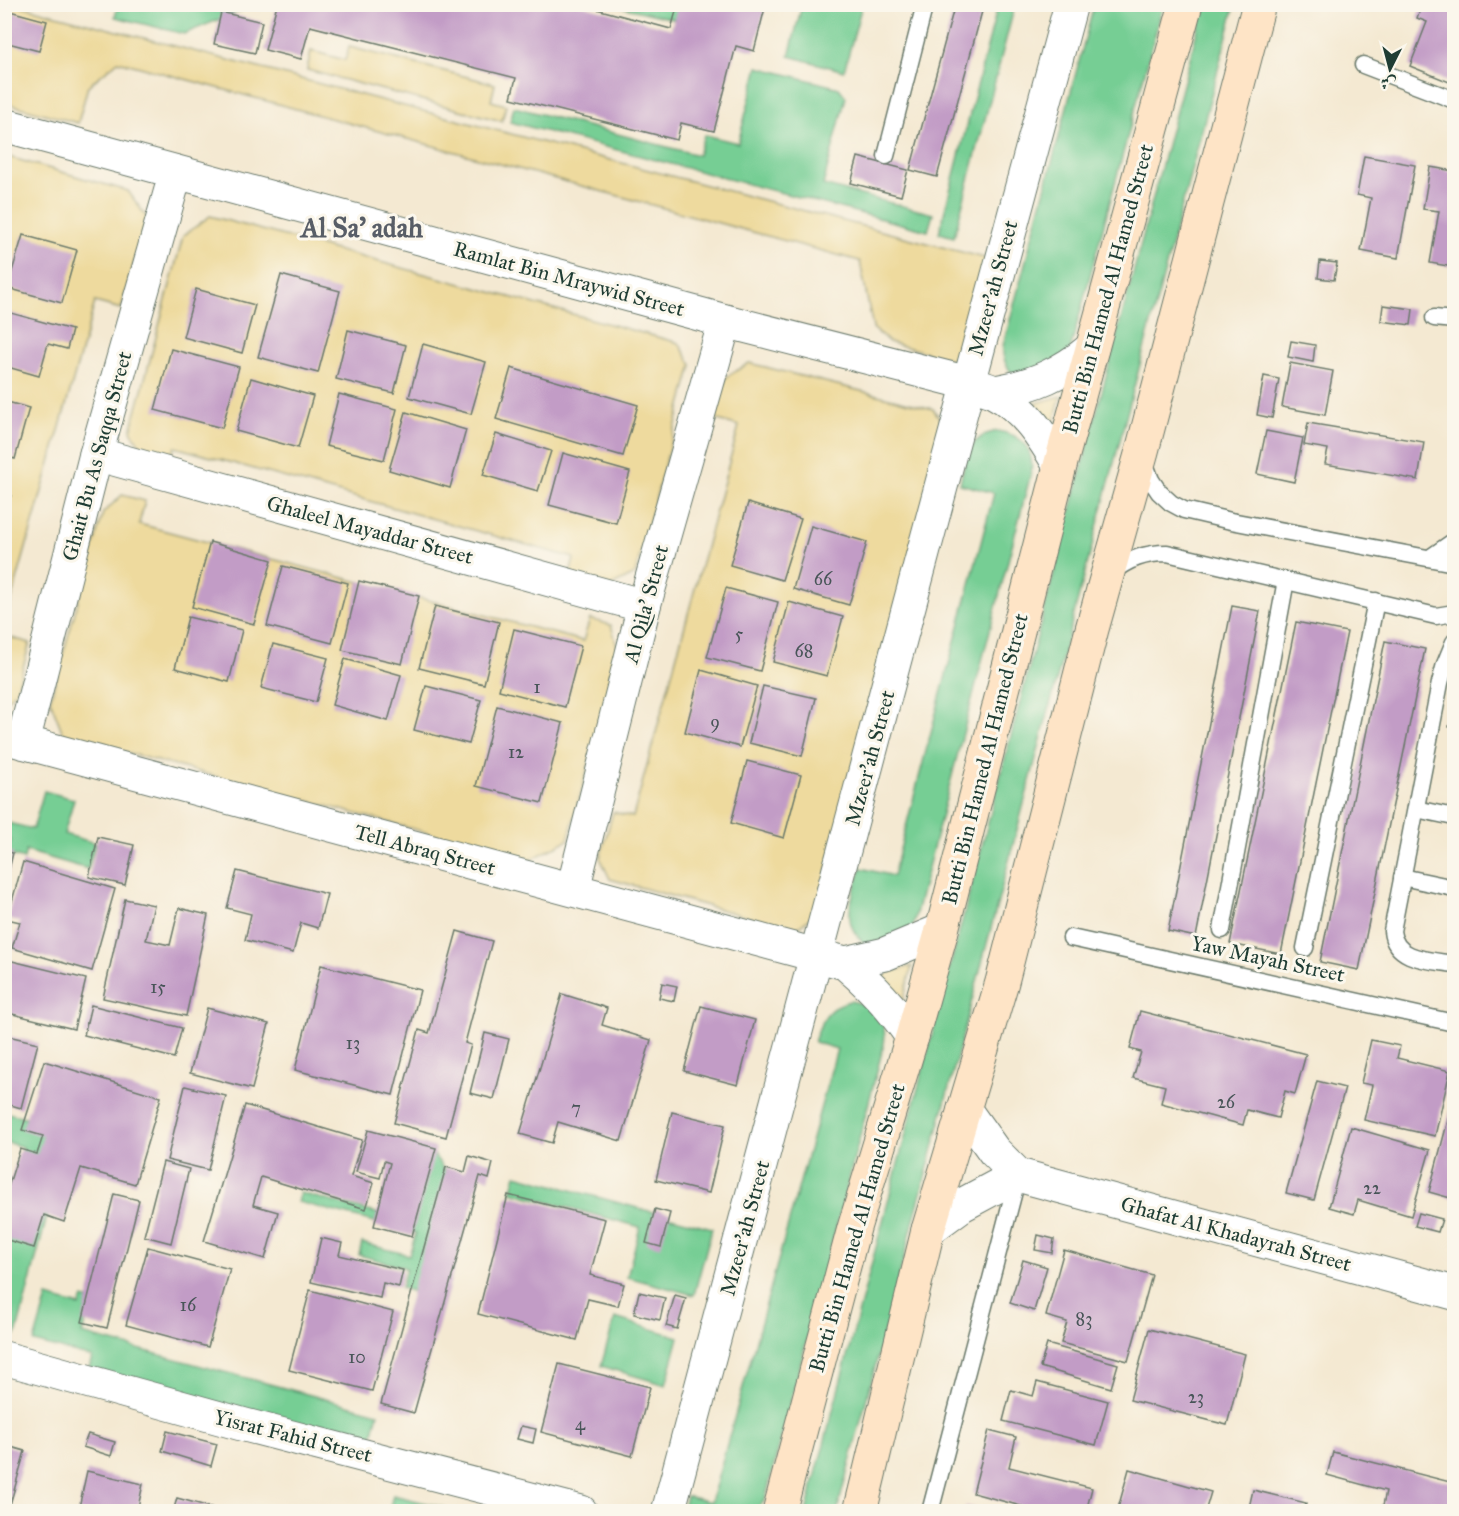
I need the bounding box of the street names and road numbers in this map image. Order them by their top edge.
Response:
street label: Butti Bin Hamed Al Hamed Street [1057,141,1159,437]
street label: Mzeer'ah Street [962,217,1024,359]
street label: Ramlat Bin Mraywid Street [451,236,688,322]
street label: Ghait Bu As Saqqa Street [56,348,138,564]
street label: Ghaleel Mayaddar Street [264,490,477,570]
street label: Al Qila' Street [617,541,674,667]
street label: Butti Bin Hamed Al Hamed Street [936,610,1034,907]
street label: Mzeer'ah Street [839,687,901,829]
street label: Tell Abraq Street [352,819,499,881]
street label: Yaw Mayah Street [1189,930,1348,988]
street label: Butti Bin Hamed Al Hamed Street [803,1080,911,1375]
street label: Mzeer'ah Street [714,1157,776,1299]
street label: Ghafat Al Khadayrah Street [1118,1191,1355,1277]
street label: Yisrat Fahid Street [211,1404,375,1468]

